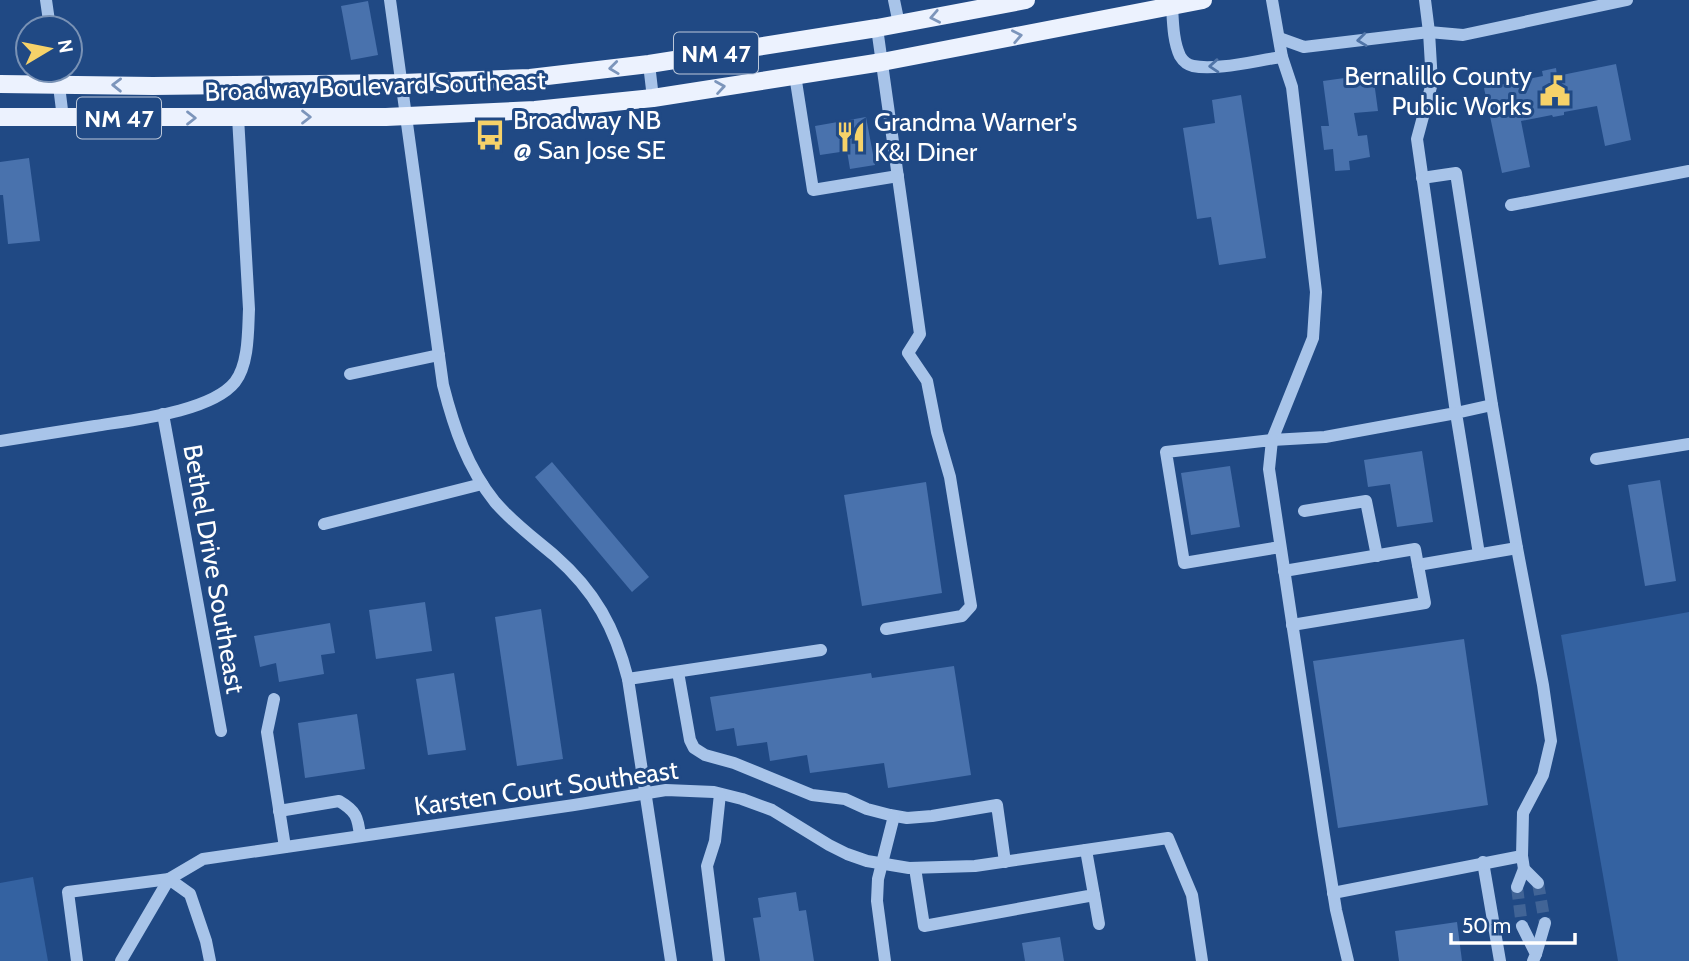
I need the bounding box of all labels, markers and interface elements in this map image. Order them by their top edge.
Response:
one-way arrow [929,9,941,24]
north arrow [14,14,84,84]
one-way arrow [1011,29,1023,44]
road number: NM 47 [674,32,758,74]
one-way arrow [1356,33,1367,48]
text: N [53,38,78,55]
one-way arrow [1209,58,1220,73]
one-way arrow [608,60,619,75]
place label: Bernalillo County Public Works [1344,60,1532,122]
street label: Broadway Boulevard Southeast [204,64,546,108]
public building icon: Bernalillo County Public Works [1538,74,1572,108]
one-way arrow [111,78,122,93]
one-way arrow [714,80,726,95]
road number: NM 47 [77,98,161,138]
place label: Broadway NB @ San Jose SE [513,104,666,166]
place label: Grandma Warner's K&I Diner [874,106,1077,168]
one-way arrow [301,109,312,125]
one-way arrow [186,110,196,126]
bus stop icon: Broadway NB @ San Jose SE [473,118,507,152]
restaurant icon: Grandma Warner's K&I Diner [834,120,868,154]
street label: Bethel Drive Southeast [176,442,252,696]
street label: Karsten Court Southeast [412,754,680,822]
scale bar [1451,902,1575,946]
text: 50 m [1462,913,1511,938]

